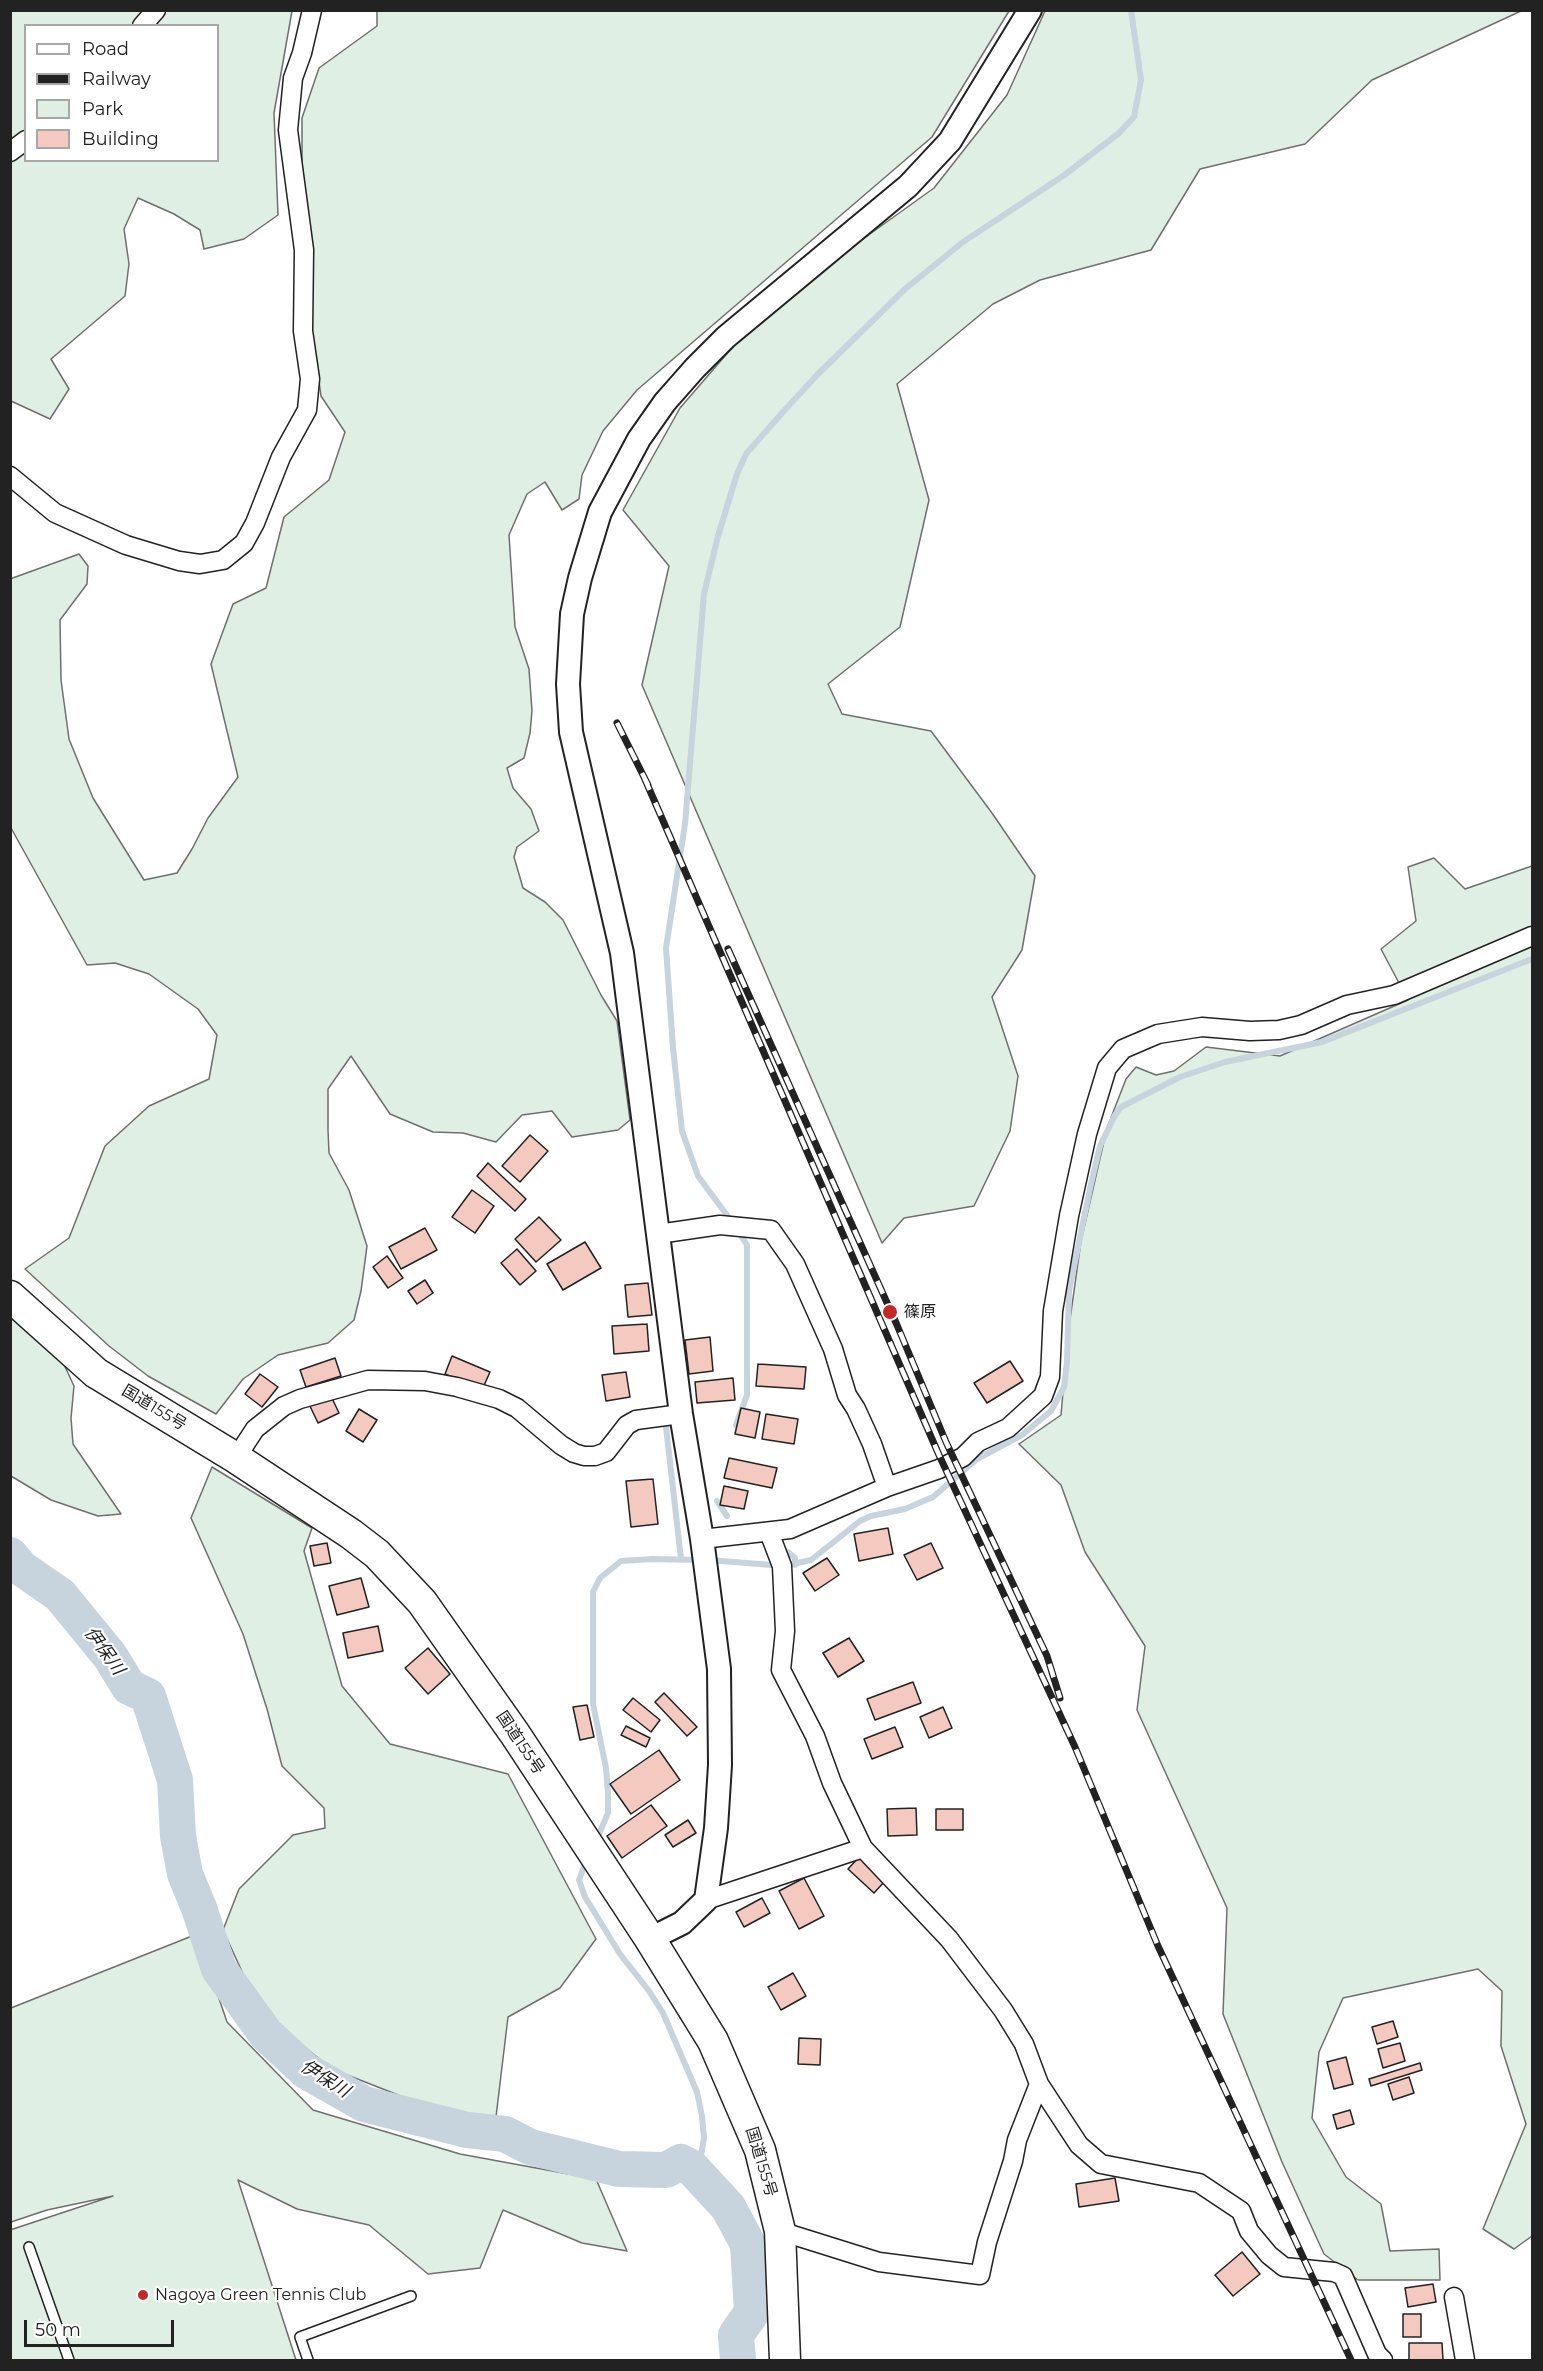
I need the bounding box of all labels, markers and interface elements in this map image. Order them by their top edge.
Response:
legend [24,24,219,162]
text: Road [82,38,129,60]
text: Railway [82,68,151,90]
text: Park [82,98,123,120]
text: Building [82,128,159,150]
place label: 篠原 [904,1302,936,1322]
marker: 篠原 [881,1303,899,1321]
street label: 国道155号 [118,1381,190,1435]
water label: 伊保川 [79,1623,129,1679]
street label: 国道155号 [492,1708,548,1778]
water label: 伊保川 [296,2056,354,2102]
street label: 国道155号 [741,2125,781,2199]
place label: Nagoya Green Tennis Club [155,2285,366,2305]
marker: Nagoya Green Tennis Club [136,2288,150,2302]
scale bar [27,2308,177,2346]
text: 50 m [35,2319,81,2341]

